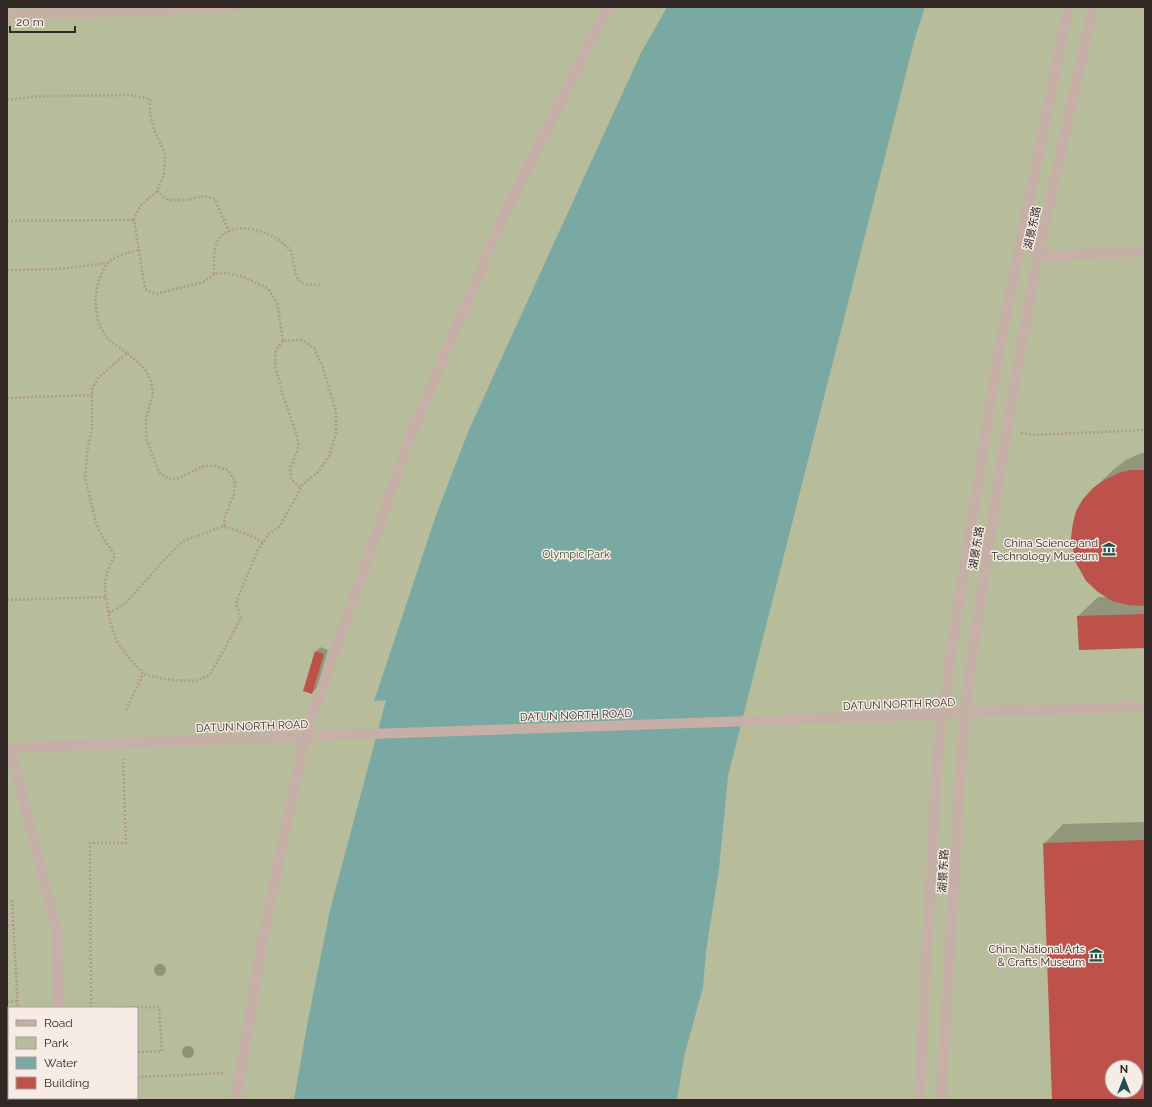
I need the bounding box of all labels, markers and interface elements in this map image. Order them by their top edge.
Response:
scale bar [10,8,75,34]
text: 20 m [16,15,44,29]
street label: 湖景东路 [1022,205,1043,251]
street label: 湖景东路 [967,525,986,571]
place label: China Science and Technology Museum [991,537,1098,563]
museum icon: China Science and Technology Museum [1101,541,1117,557]
park label: Olympic Park [542,548,610,561]
street label: DATUN NORTH ROAD [843,696,956,713]
street label: DATUN NORTH ROAD [520,707,633,724]
street label: DATUN NORTH ROAD [196,718,309,735]
street label: 湖景东路 [936,849,951,893]
place label: China National Arts & Crafts Museum [989,943,1085,969]
museum icon: China National Arts & Crafts Museum [1088,947,1104,963]
legend [8,1007,138,1099]
text: Road [44,1016,73,1030]
text: Park [44,1036,69,1050]
text: Water [44,1056,78,1070]
north arrow [1104,1059,1144,1099]
text: N [1120,1063,1128,1076]
text: Building [44,1076,90,1090]

